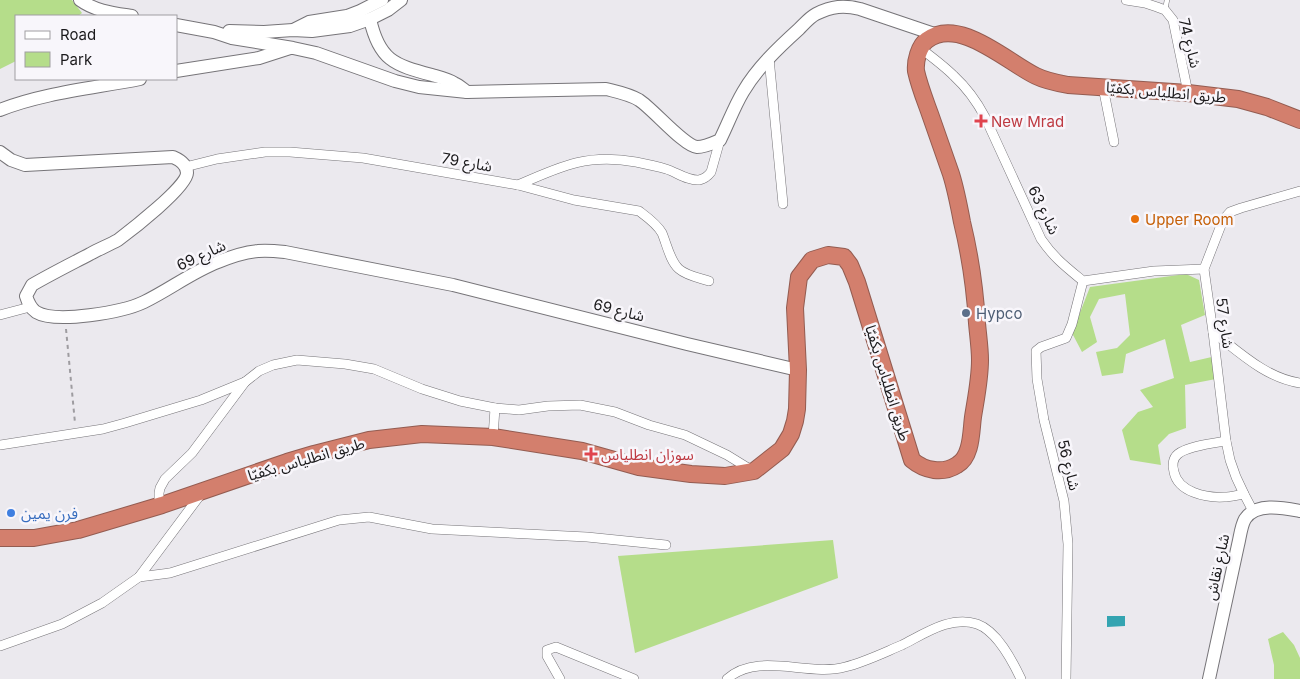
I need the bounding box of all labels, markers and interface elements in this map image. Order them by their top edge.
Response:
legend [15,15,178,80]
street label: شارع 74 [1172,16,1205,71]
text: Road [60,25,96,44]
text: Park [60,50,93,69]
street label: طريق انطلياس بكفيّا [1105,77,1227,108]
place label: New Mrad [991,112,1064,131]
marker: New Mrad [975,115,987,127]
street label: شارع 79 [440,148,494,179]
street label: شارع 63 [1021,182,1064,239]
place label: Upper Room [1145,210,1234,229]
marker: Upper Room [1129,213,1141,225]
street label: شارع 69 [173,235,230,277]
street label: شارع 69 [591,294,647,328]
street label: شارع 57 [1209,296,1238,350]
place label: Hypco [976,304,1022,323]
marker: Hypco [960,307,972,319]
street label: طريق انطلياس بكفيّا [860,323,915,444]
street label: طريق انطلياس بكفيّا [245,433,367,486]
street label: شارع 56 [1051,438,1085,493]
place label: سوزان انطلياس [601,445,694,464]
marker: سوزان انطلياس [585,448,597,460]
place label: فرن يمين [21,504,78,523]
marker: فرن يمين [5,507,17,519]
street label: شارع نقاش [1201,532,1236,603]

